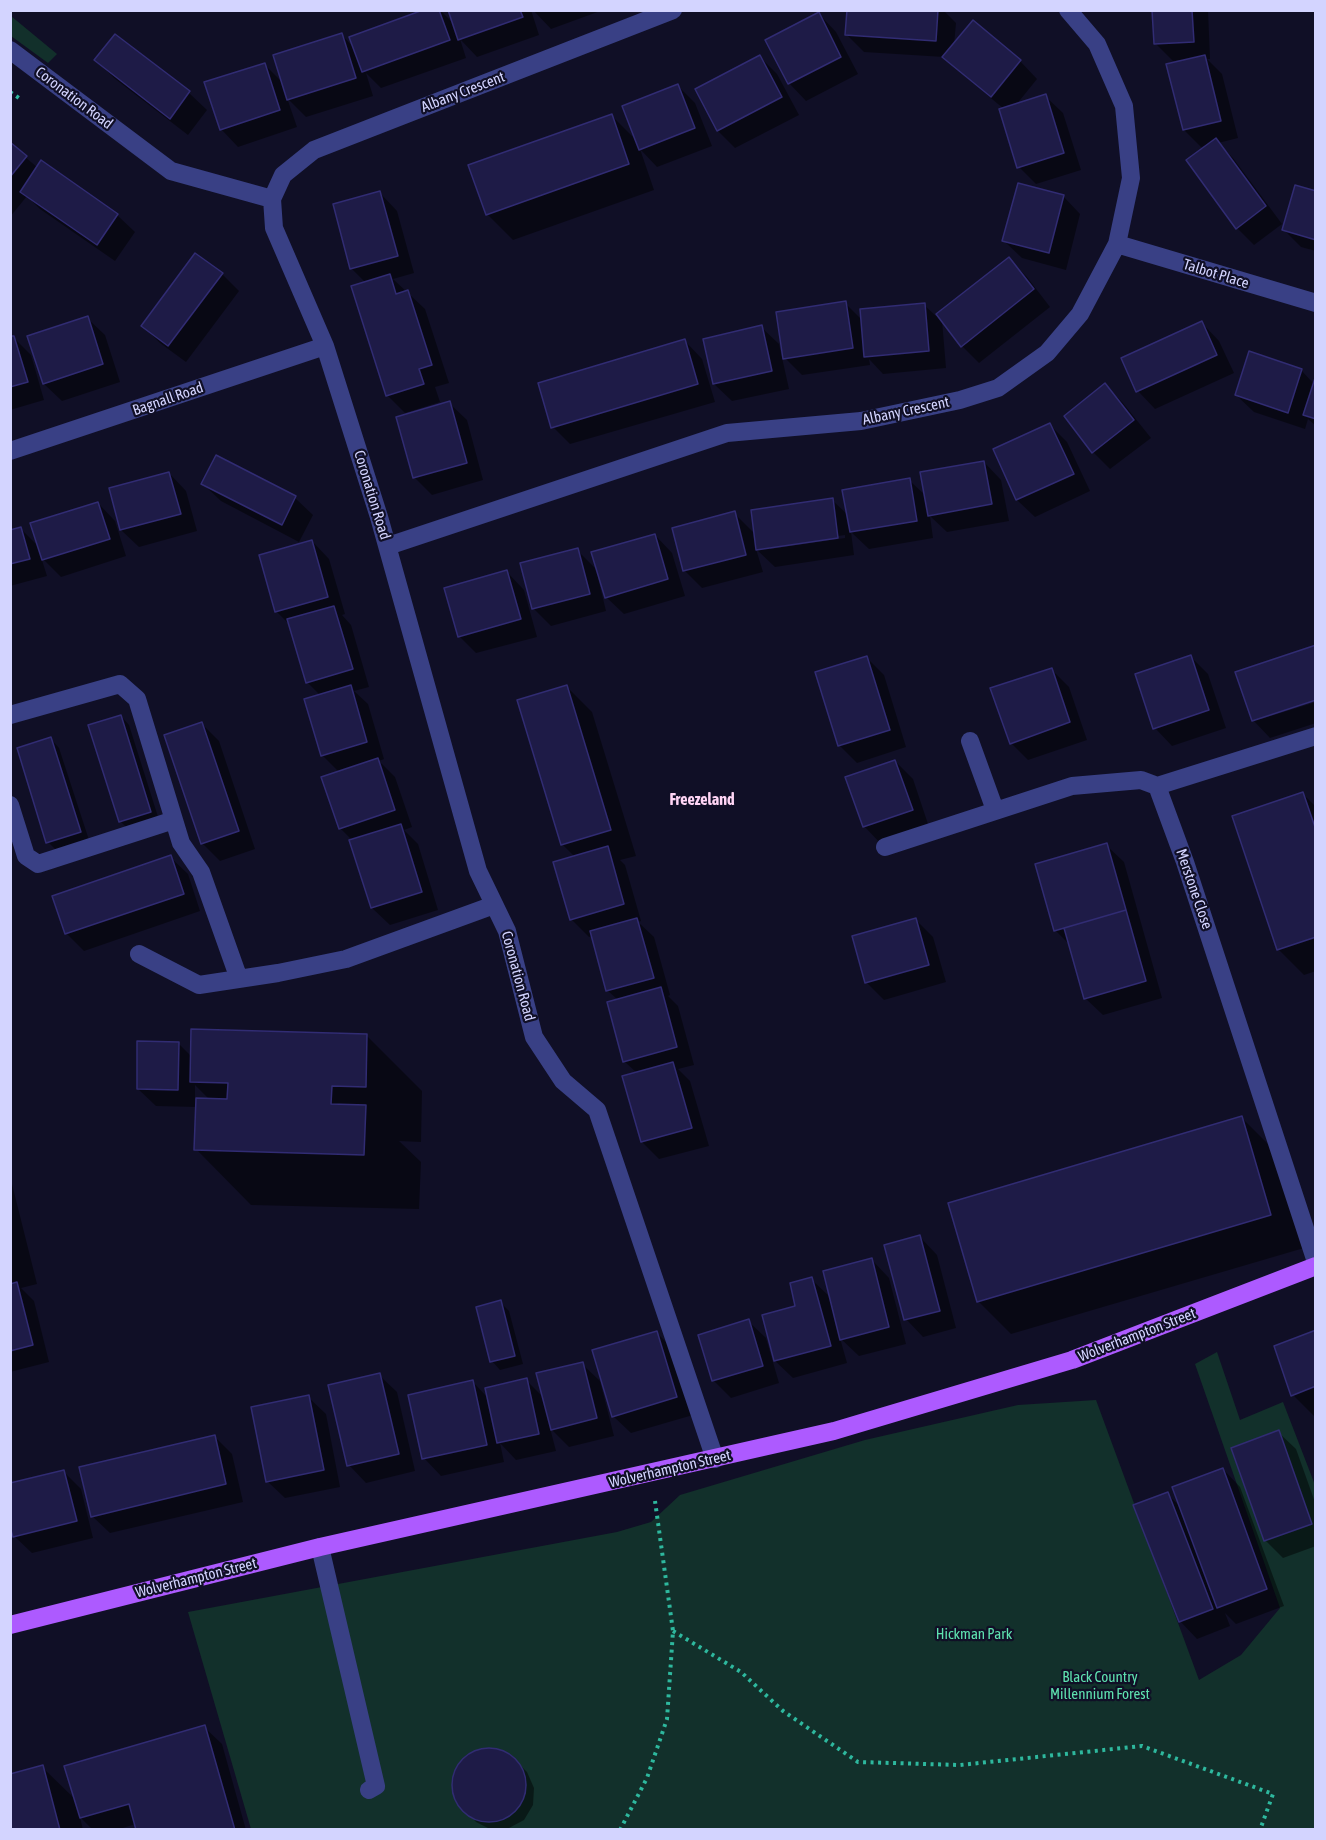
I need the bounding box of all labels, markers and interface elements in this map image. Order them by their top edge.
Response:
street label: Coronation Road [32,63,116,133]
street label: Albany Crescent [419,68,507,116]
street label: Talbot Place [1181,255,1251,293]
street label: Bagnall Road [130,379,206,419]
street label: Albany Crescent [861,393,951,429]
street label: Coronation Road [350,448,394,542]
district label: Freezeland [669,790,735,810]
street label: Merstone Close [1172,847,1216,931]
street label: Coronation Road [497,929,539,1023]
street label: Wolverhampton Street [1076,1304,1198,1366]
street label: Wolverhampton Street [607,1446,733,1492]
street label: Wolverhampton Street [134,1554,258,1602]
park label: Hickman Park [936,1625,1012,1643]
park label: Black Country Millennium Forest [1050,1668,1150,1703]

